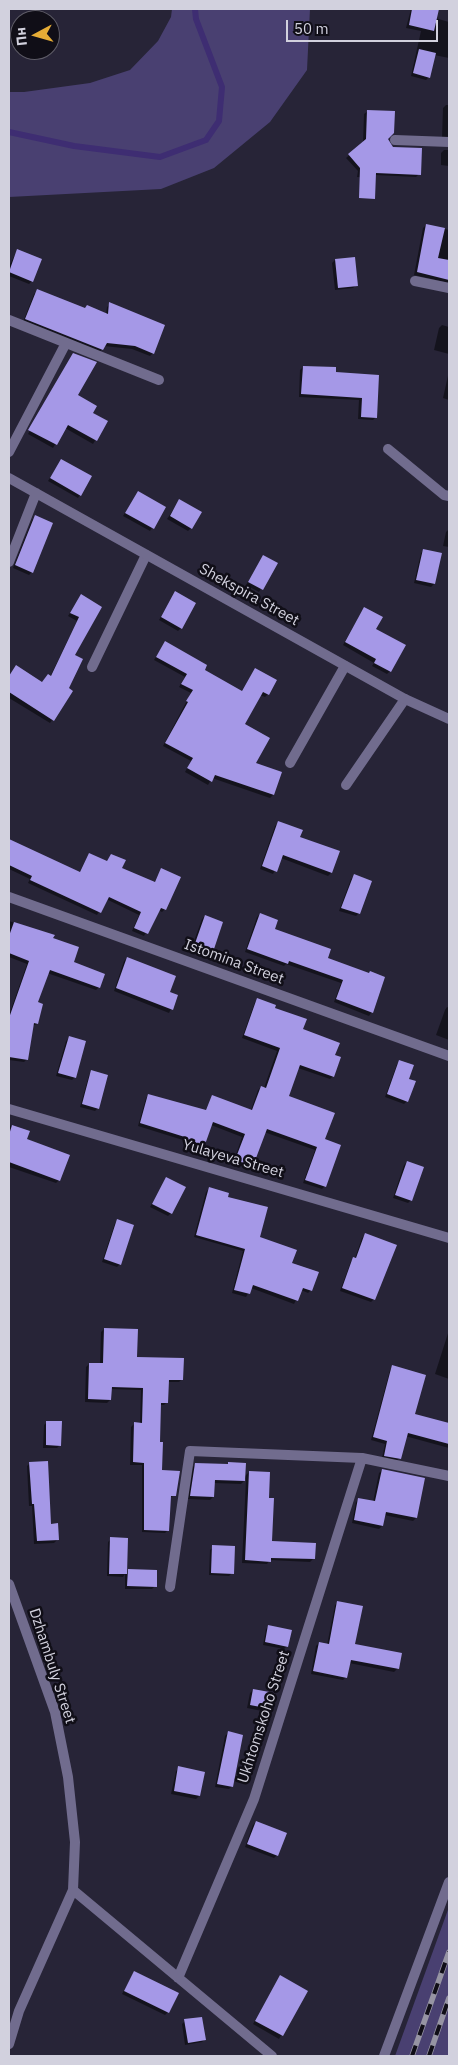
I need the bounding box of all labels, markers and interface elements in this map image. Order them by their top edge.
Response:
north arrow [10,10,60,60]
scale bar [288,10,440,42]
text: 50 m [294,19,329,38]
text: Пн [11,26,31,47]
street label: Shekspira Street [196,560,302,630]
street label: Istomina Street [182,936,286,988]
street label: Yulayeva Street [180,1136,286,1182]
street label: Dzhambuly Street [25,1606,79,1726]
street label: Ukhtomskoho Street [234,1648,294,1786]

